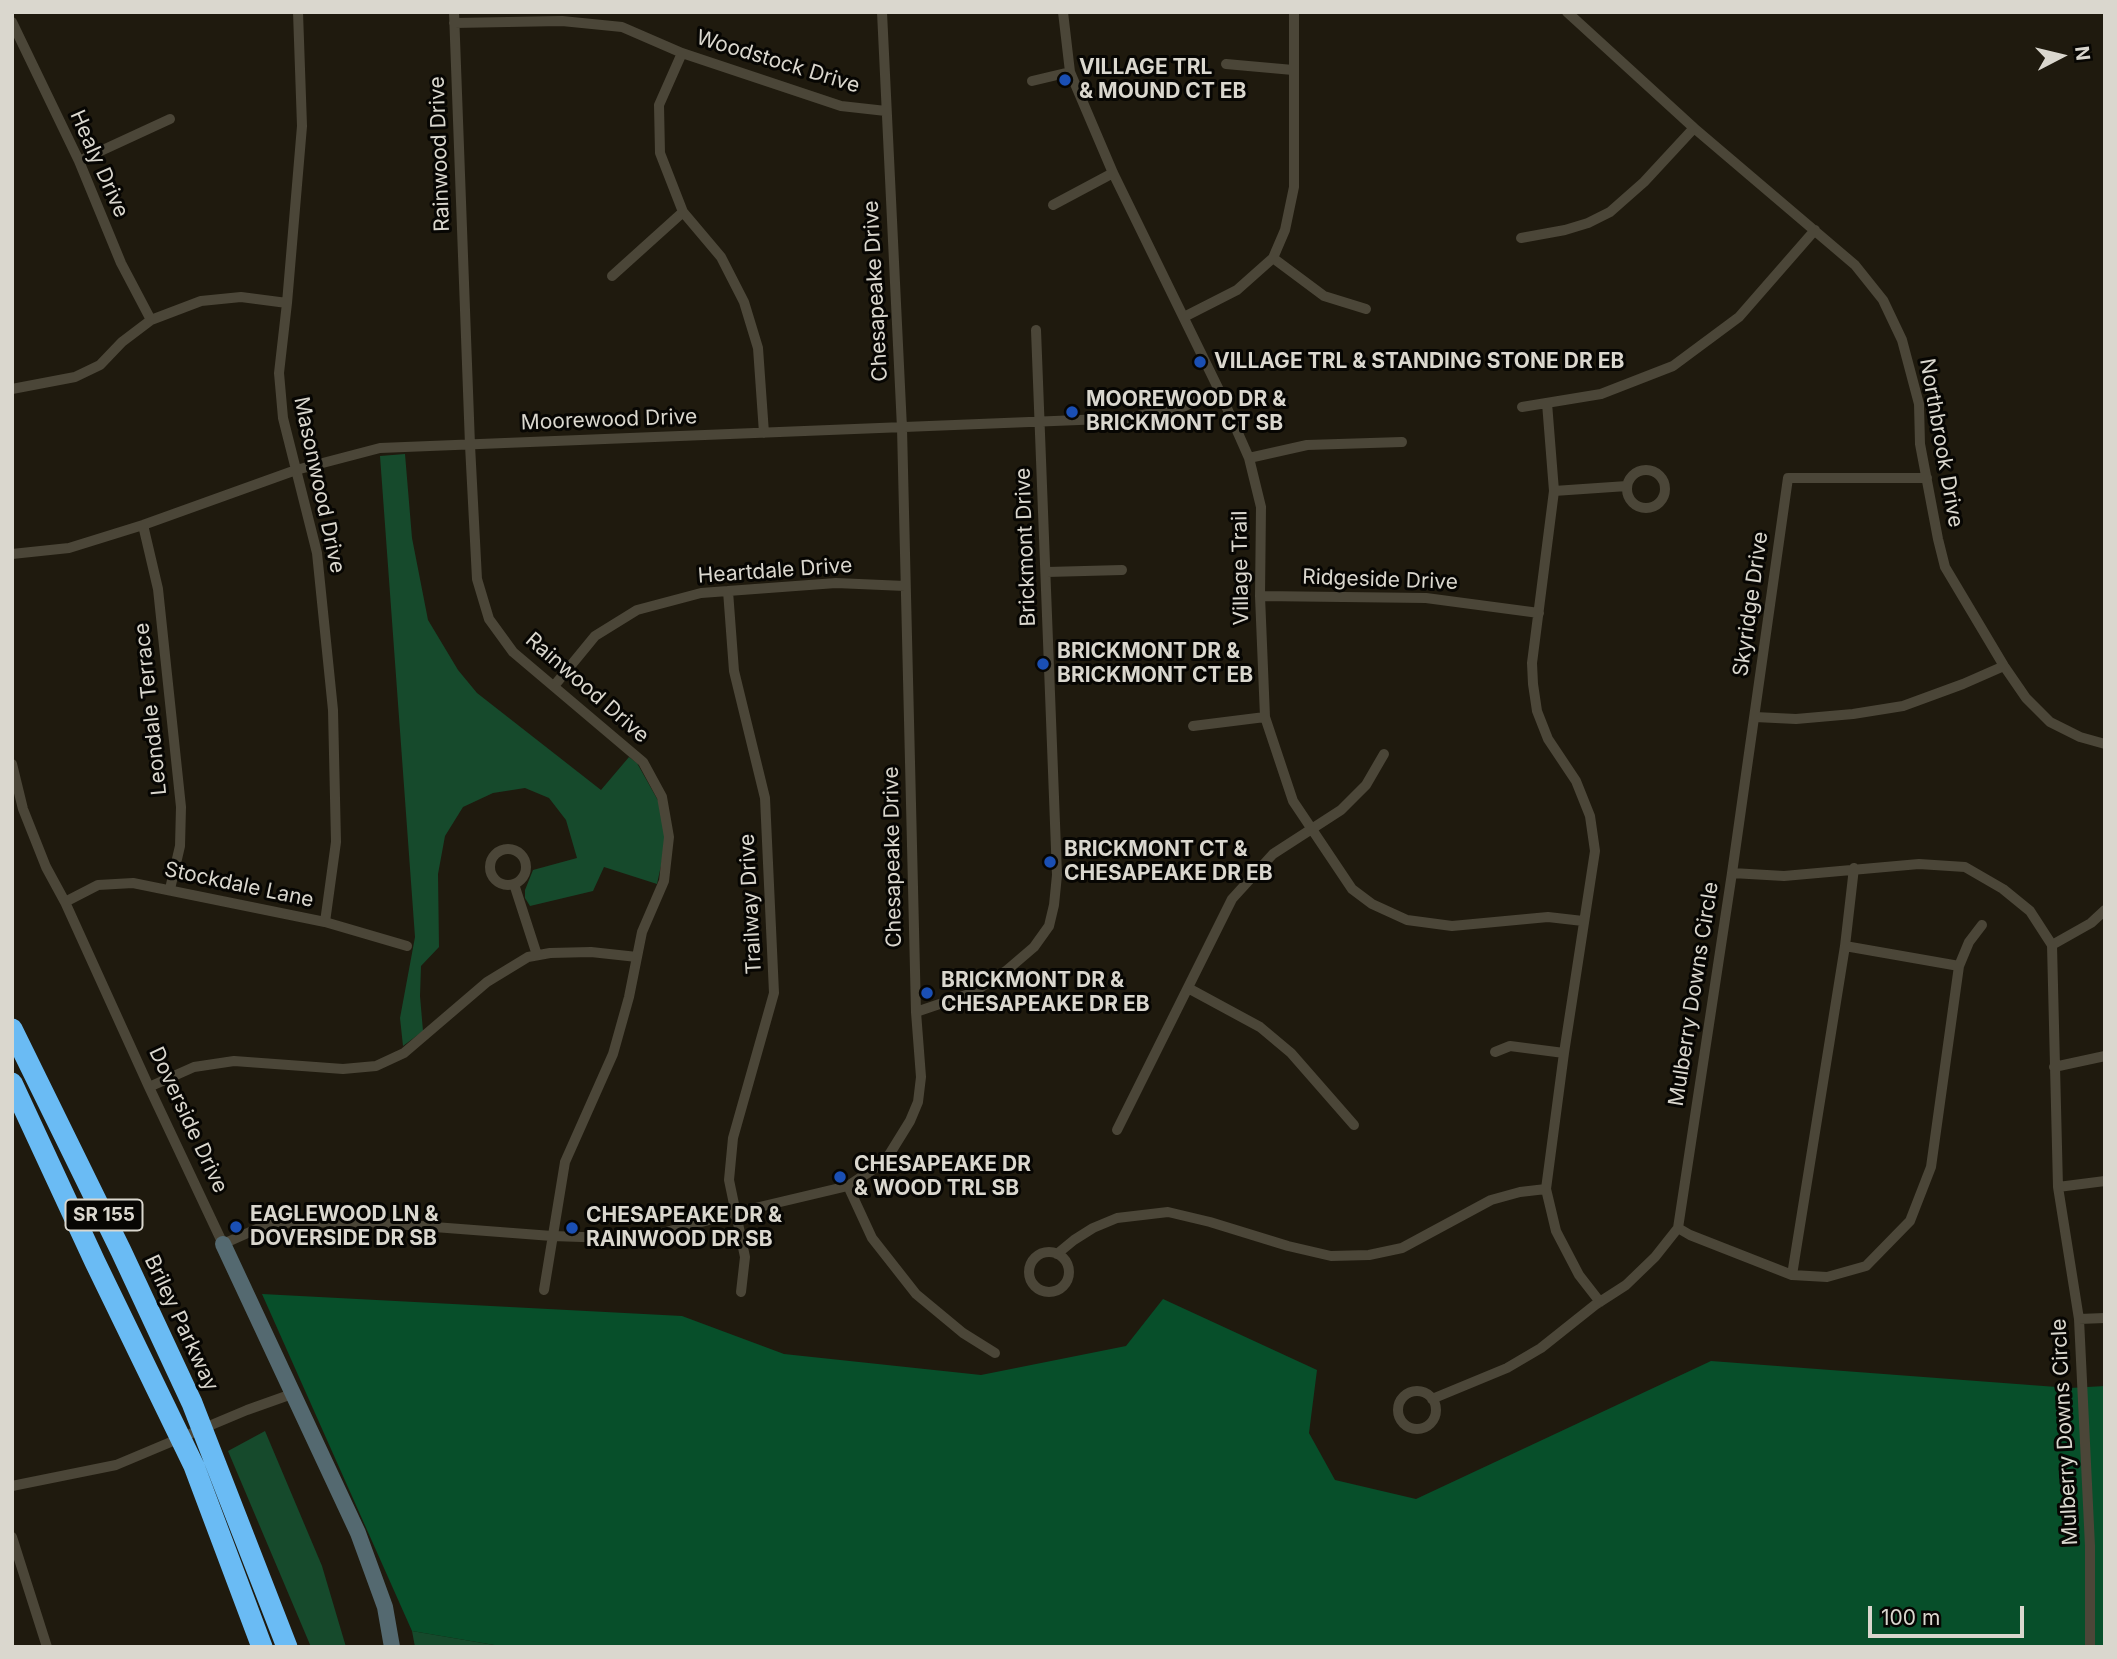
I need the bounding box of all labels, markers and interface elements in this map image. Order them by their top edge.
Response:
north arrow [2026,21,2096,91]
street label: Woodstock Drive [693,25,863,99]
text: N [2070,45,2095,62]
place label: VILLAGE TRL & MOUND CT EB [1079,55,1247,105]
marker: VILLAGE TRL & MOUND CT EB [1057,72,1073,88]
street label: Rainwood Drive [425,76,455,232]
street label: Healy Drive [64,106,134,222]
street label: Chesapeake Drive [859,200,893,382]
place label: VILLAGE TRL & STANDING STONE DR EB [1214,349,1624,375]
marker: VILLAGE TRL & STANDING STONE DR EB [1192,354,1208,370]
street label: Northbrook Drive [1914,357,1968,529]
place label: MOOREWOOD DR & BRICKMONT CT SB [1086,387,1286,437]
street label: Masonwood Drive [288,394,350,576]
street label: Moorewood Drive [520,404,698,436]
marker: MOOREWOOD DR & BRICKMONT CT SB [1064,404,1080,420]
street label: Brickmont Drive [1011,467,1041,627]
street label: Village Trail [1227,510,1255,626]
street label: Skyridge Drive [1728,530,1774,678]
street label: Heartdale Drive [697,553,853,589]
street label: Ridgeside Drive [1302,565,1458,595]
street label: Leondale Terrace [129,621,173,797]
street label: Rainwood Drive [520,627,654,749]
place label: BRICKMONT DR & BRICKMONT CT EB [1057,639,1253,689]
marker: BRICKMONT DR & BRICKMONT CT EB [1035,656,1051,672]
street label: Chesapeake Drive [879,766,907,948]
street label: Trailway Drive [735,833,767,975]
place label: BRICKMONT CT & CHESAPEAKE DR EB [1064,837,1273,887]
marker: BRICKMONT CT & CHESAPEAKE DR EB [1042,854,1058,870]
street label: Stockdale Lane [162,857,316,913]
street label: Mulberry Downs Circle [1664,880,1724,1108]
place label: BRICKMONT DR & CHESAPEAKE DR EB [941,968,1150,1018]
marker: BRICKMONT DR & CHESAPEAKE DR EB [919,985,935,1001]
street label: Doverside Drive [143,1043,233,1197]
place label: CHESAPEAKE DR & WOOD TRL SB [854,1152,1031,1202]
marker: CHESAPEAKE DR & WOOD TRL SB [832,1169,848,1185]
road number: SR 155 [66,1200,142,1231]
place label: EAGLEWOOD LN & DOVERSIDE DR SB [250,1202,439,1252]
place label: CHESAPEAKE DR & RAINWOOD DR SB [586,1203,782,1253]
marker: EAGLEWOOD LN & DOVERSIDE DR SB [228,1219,244,1235]
marker: CHESAPEAKE DR & RAINWOOD DR SB [564,1220,580,1236]
street label: Briley Parkway [138,1251,224,1395]
street label: Mulberry Downs Circle [2046,1318,2084,1546]
scale bar [1872,1592,2028,1636]
text: 100 m [1881,1605,1940,1630]

